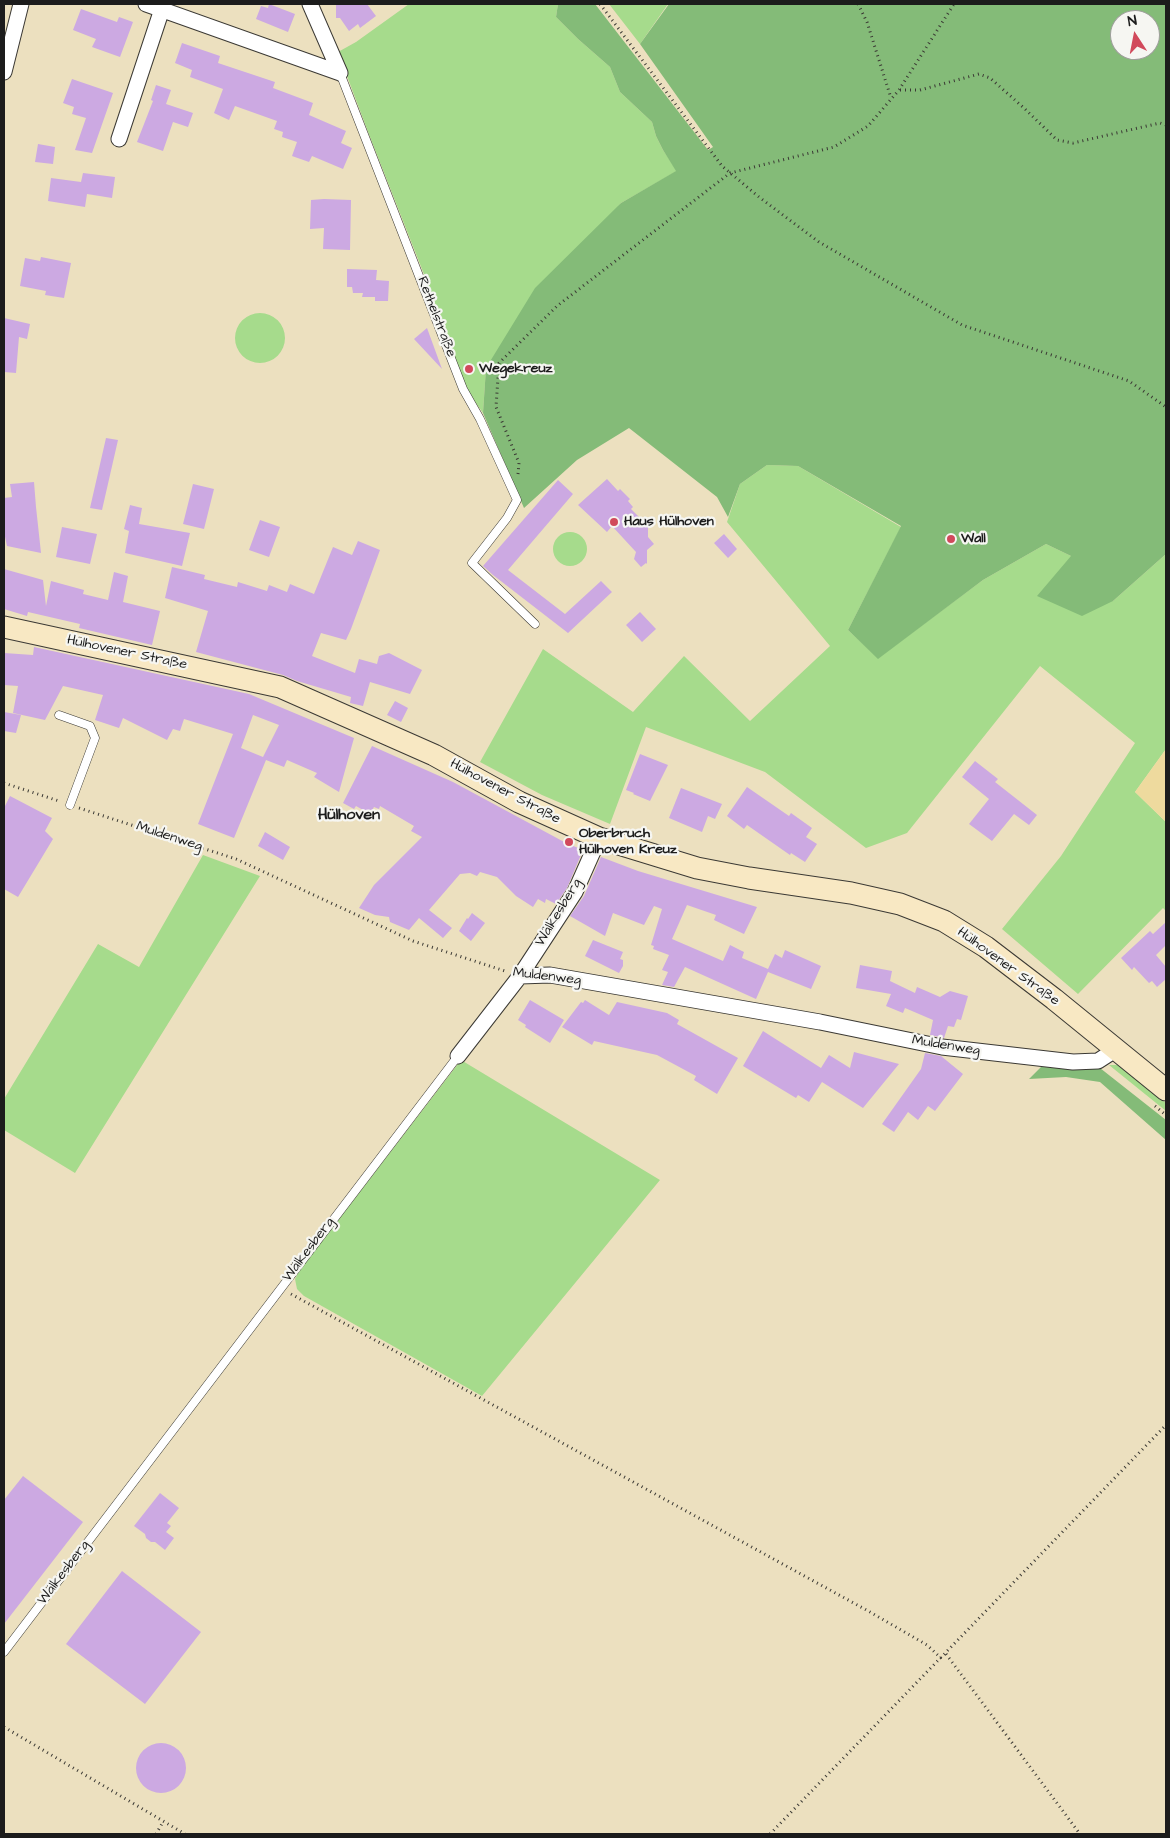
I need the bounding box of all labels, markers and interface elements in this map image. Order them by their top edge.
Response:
north arrow [1110,10,1160,60]
text: N [1126,11,1139,32]
street label: Rethelstraße [413,274,459,360]
place label: Wegekreuz [479,361,552,377]
marker: Wegekreuz [463,363,475,375]
place label: Haus Hülhoven [624,514,714,530]
marker: Haus Hülhoven [608,516,620,528]
place label: Wall [961,531,986,547]
marker: Wall [945,533,957,545]
street label: Hülhovener Straße [65,632,189,674]
street label: Hülhovener Straße [447,756,563,828]
district label: Hülhoven [318,806,380,826]
street label: Muldenweg [134,818,204,856]
place label: Oberbruch Hülhoven Kreuz [579,826,677,859]
marker: Oberbruch Hülhoven Kreuz [563,836,575,848]
street label: Wälkesberg [532,876,586,950]
street label: Hülhovener Straße [954,924,1062,1010]
street label: Muldenweg [512,964,582,990]
street label: Muldenweg [911,1032,981,1060]
street label: Wälkesberg [279,1215,339,1285]
street label: Wälkesberg [34,1538,94,1608]

